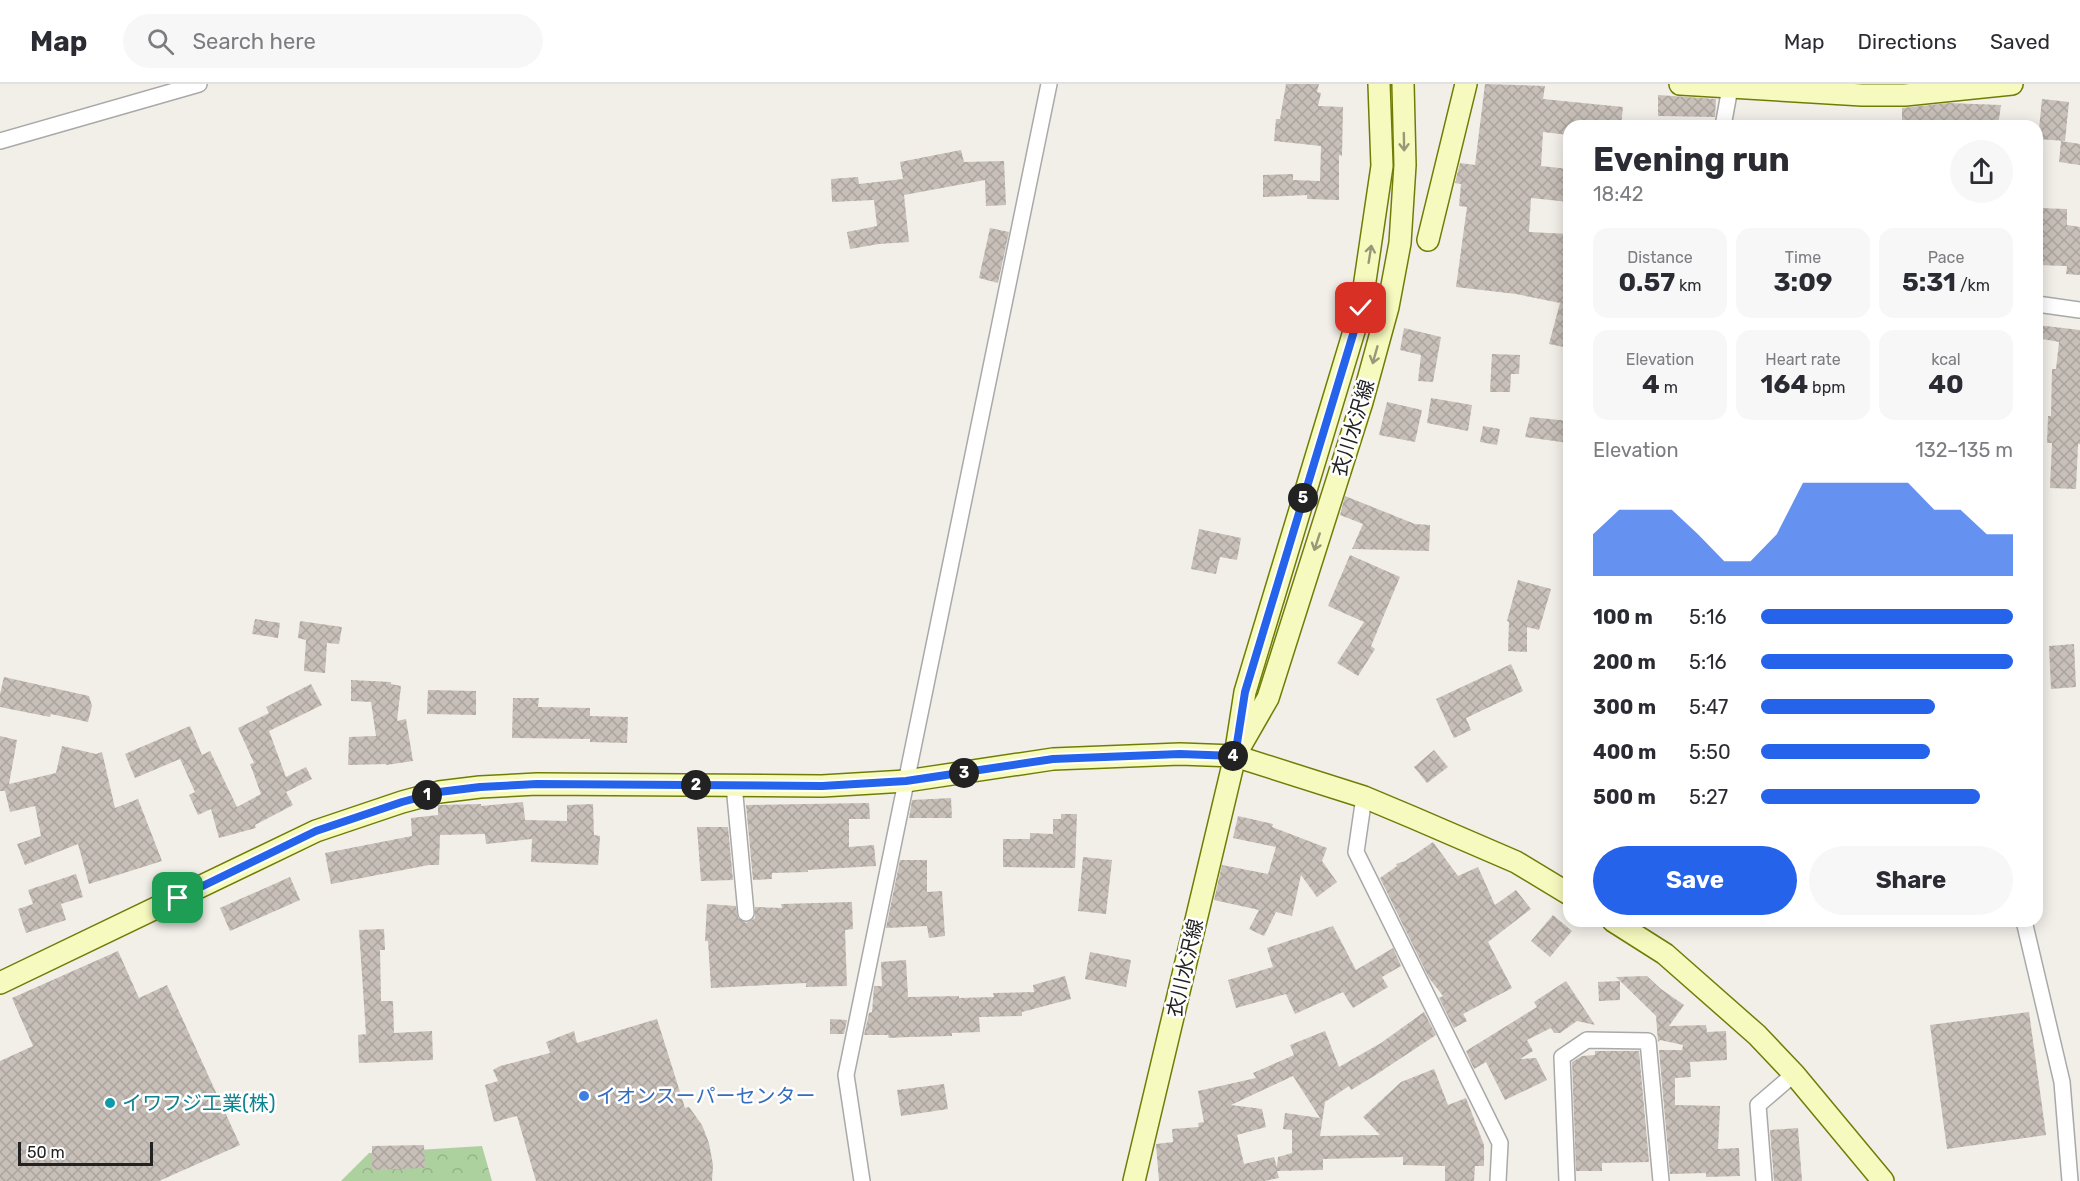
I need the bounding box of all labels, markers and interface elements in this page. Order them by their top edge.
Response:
search box [123,14,543,68]
text: Map [30,25,87,58]
icon: search [144,25,177,58]
text: Search here [192,28,316,55]
text: Map [1784,29,1825,54]
text: Directions [1858,29,1957,54]
text: Saved [1990,29,2050,54]
one-way arrow [1398,132,1410,152]
text: Evening run [1593,140,1790,179]
button: share [1950,140,2013,203]
text: 18:42 [1593,182,1644,206]
one-way arrow [1365,244,1376,264]
text: Distance [1627,248,1693,267]
text: Time [1785,248,1821,267]
text: Pace [1928,248,1964,267]
text: 0.57 [1619,267,1675,298]
text: 3:09 [1773,267,1833,298]
text: 5:31 [1902,267,1956,298]
text: km [1675,276,1701,295]
text: /km [1956,276,1990,295]
pin [1335,282,1386,333]
icon: check [1344,291,1377,324]
one-way arrow [1368,346,1380,365]
text: Elevation [1626,350,1694,369]
text: Heart rate [1765,350,1841,369]
text: kcal [1931,350,1961,369]
text: 4 [1642,369,1660,400]
text: 164 [1761,369,1808,400]
text: 40 [1928,369,1964,400]
street label: 衣川水沢線 [1327,377,1379,479]
text: m [1660,378,1678,397]
text: bpm [1808,378,1845,397]
text: Elevation [1593,438,1679,462]
text: 132–135 m [1915,438,2013,462]
pin: 5 [1288,483,1318,513]
text: 5 [1298,488,1308,507]
one-way arrow [1311,532,1322,551]
text: 100 m [1593,605,1653,629]
text: 5:16 [1689,605,1727,629]
text: 200 m [1593,650,1656,674]
text: 5:16 [1689,650,1727,674]
text: 300 m [1593,695,1656,719]
text: 5:47 [1689,695,1728,719]
text: 400 m [1593,740,1656,764]
text: 5:50 [1689,740,1731,764]
pin: 4 [1218,741,1248,771]
text: 4 [1228,746,1238,765]
pin: 3 [949,758,979,788]
text: 3 [959,763,969,782]
pin: 2 [681,770,711,800]
text: 2 [691,775,701,794]
pin: 1 [412,780,442,810]
text: 1 [423,785,431,804]
text: 500 m [1593,785,1656,809]
text: 5:27 [1689,785,1728,809]
button: Save [1593,846,1797,915]
button: Share [1809,846,2013,915]
pin [152,872,203,923]
icon: arrive [161,881,194,914]
street label: 衣川水沢線 [1162,917,1208,1019]
place label: イオンスーパーセンター [596,1084,815,1108]
marker: イオンスーパーセンター [577,1089,591,1103]
place label: イワフジ工業(株) [122,1091,276,1115]
marker: イワフジ工業(株) [103,1096,117,1110]
scale bar [18,1139,153,1166]
text: 50 m [27,1143,65,1162]

